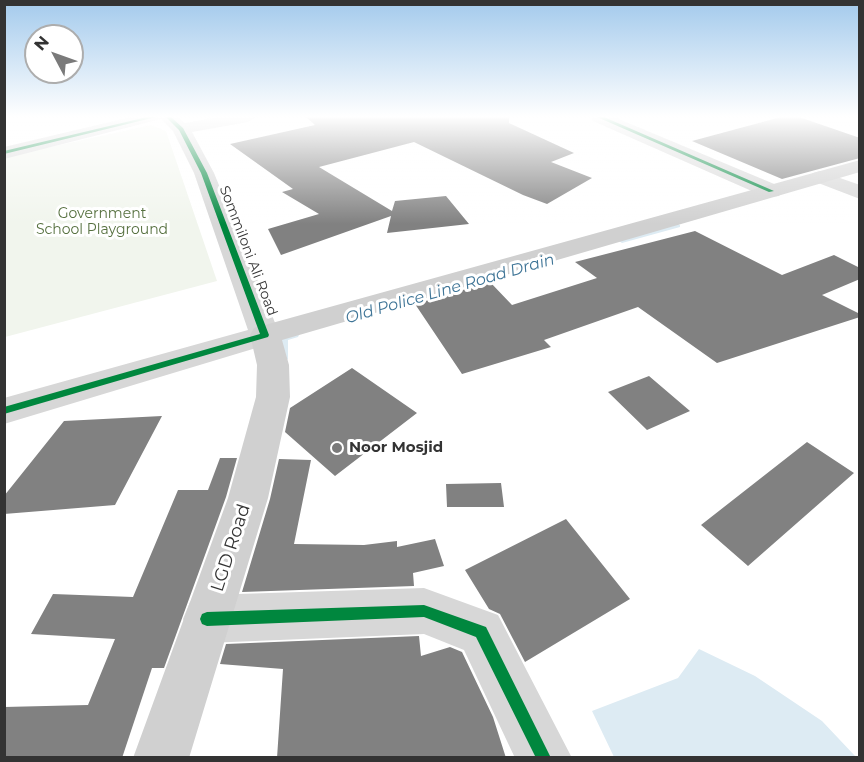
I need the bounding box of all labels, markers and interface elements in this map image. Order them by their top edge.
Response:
north arrow [24,24,84,84]
text: N [30,32,53,54]
street label: Sommiloni Ali Road [215,184,281,318]
park label: Government School Playground [36,206,168,238]
water label: Old Police Line Road Drain [343,250,557,328]
place label: Noor Mosjid [349,439,443,457]
marker: Noor Mosjid [330,441,344,455]
street label: LGD Road [207,501,255,595]

